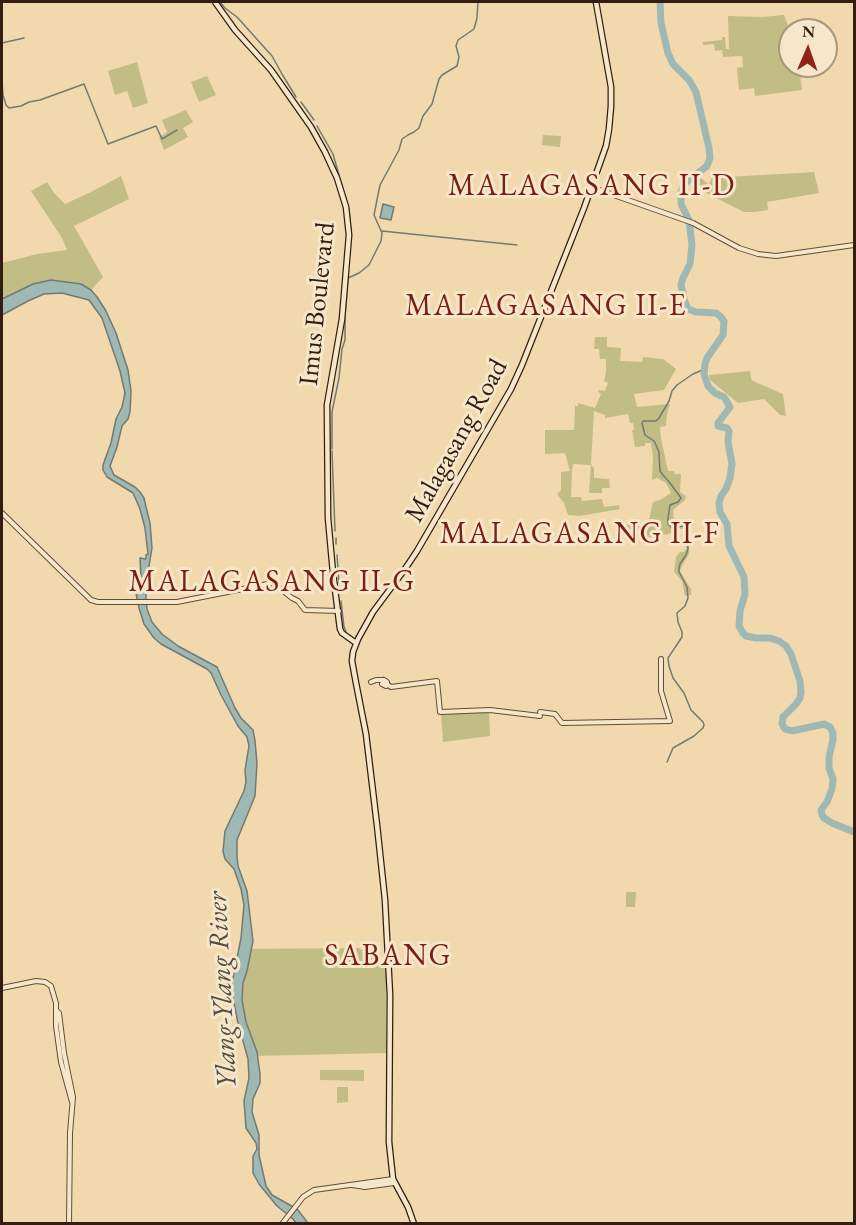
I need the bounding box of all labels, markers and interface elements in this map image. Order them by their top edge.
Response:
north arrow [778,18,838,78]
text: N [802,21,815,42]
district label: MALAGASANG II-D [448,169,736,205]
street label: Imus Boulevard [293,221,343,387]
district label: MALAGASANG II-E [405,289,687,325]
street label: Malagasang Road [399,354,515,528]
district label: MALAGASANG II-F [440,517,720,553]
district label: MALAGASANG II-G [128,565,416,601]
water label: Ylang-Ylang River [201,891,245,1089]
district label: SABANG [324,939,452,975]

